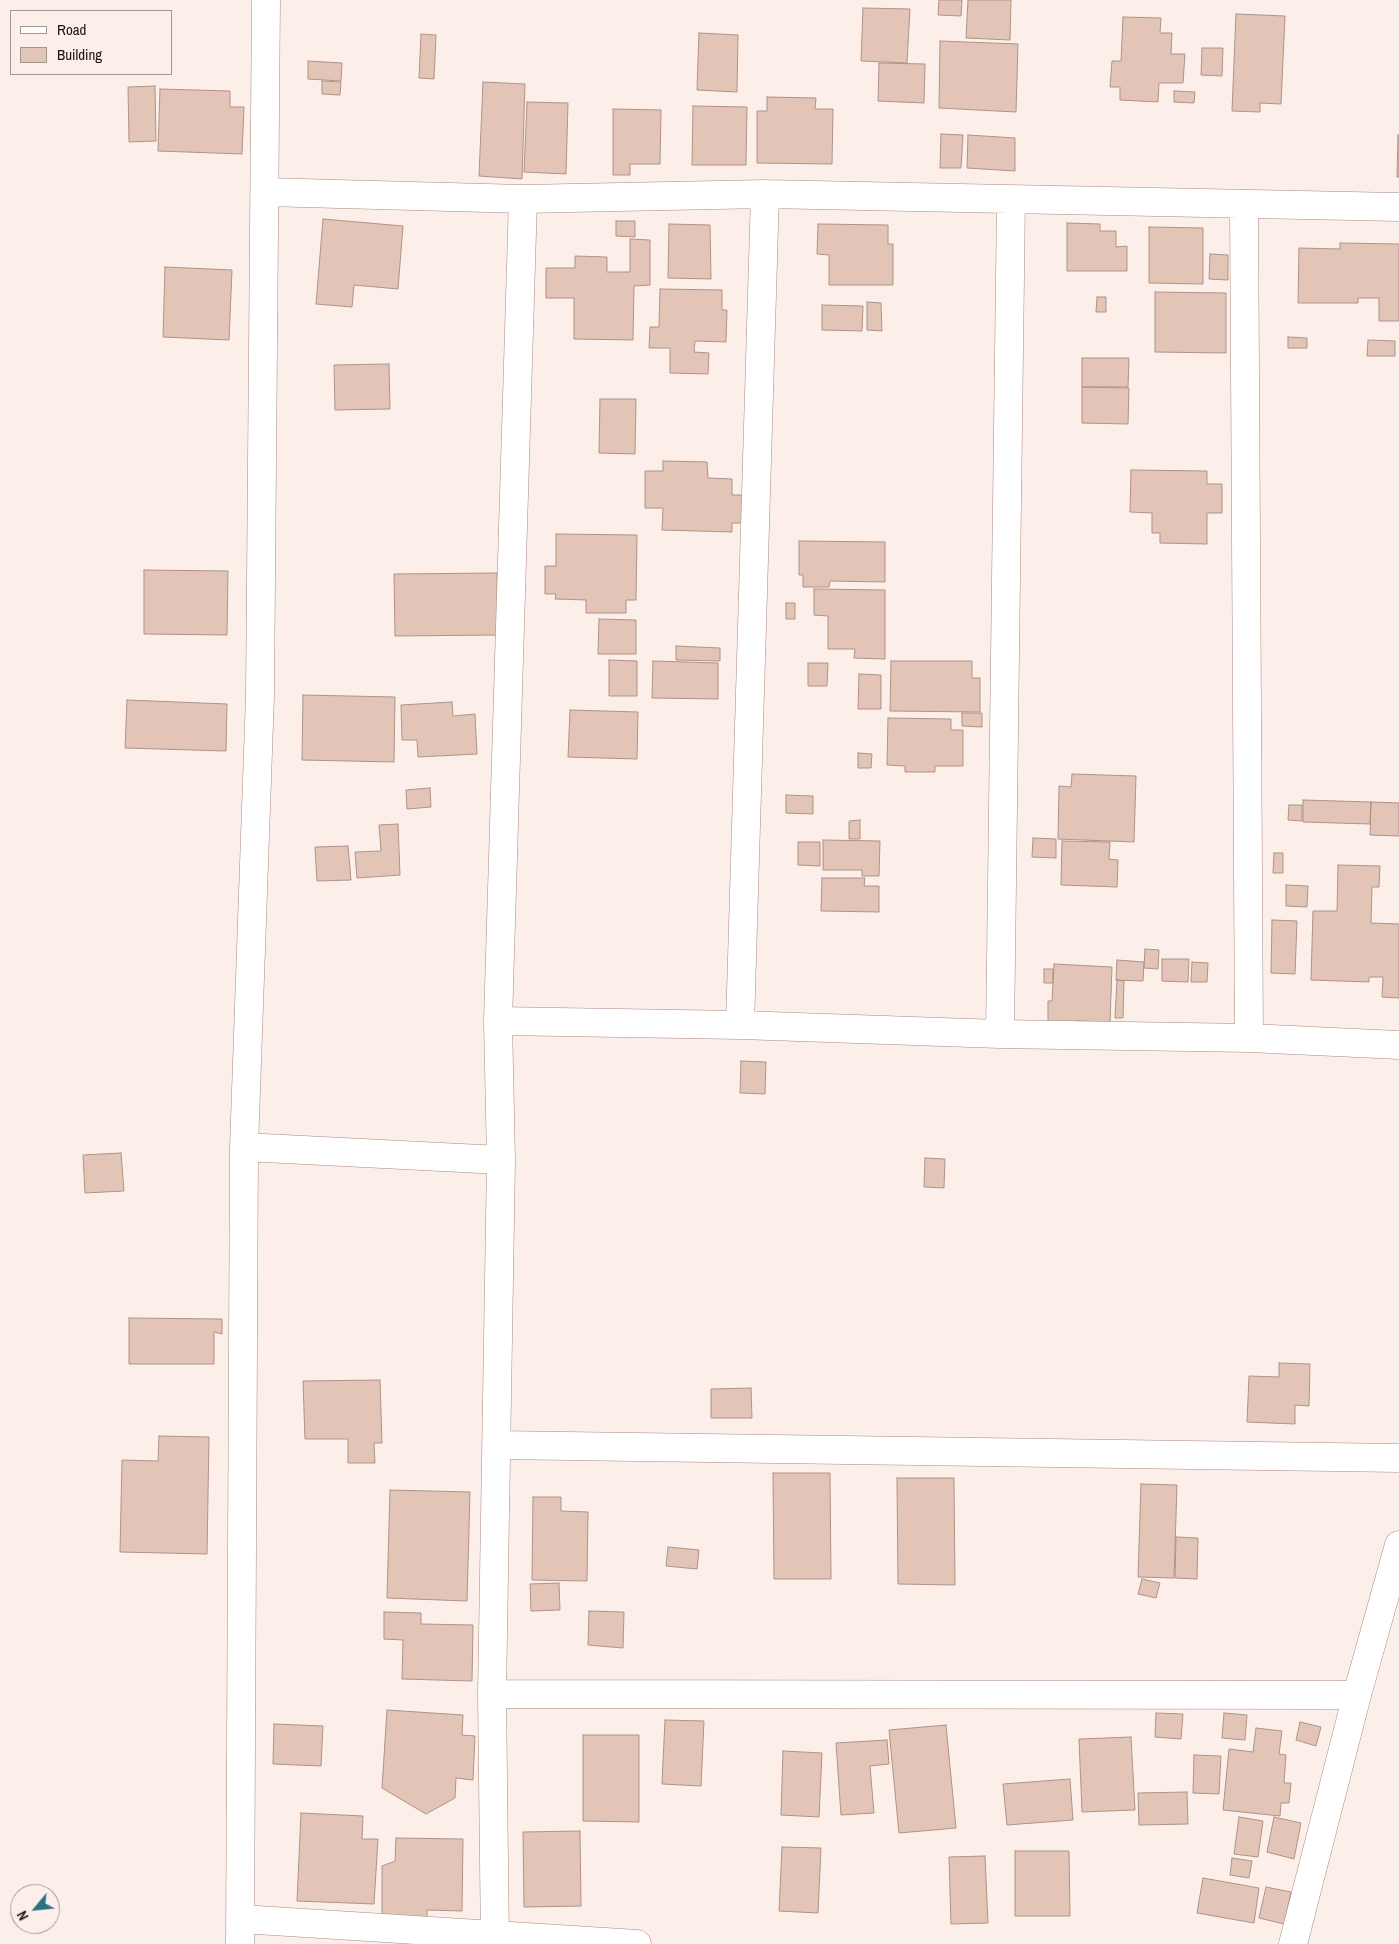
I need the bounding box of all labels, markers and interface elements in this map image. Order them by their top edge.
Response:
legend [10,10,172,75]
text: Road [57,19,86,40]
text: Building [57,44,102,65]
north arrow [10,1884,60,1934]
text: N [13,1908,33,1923]

